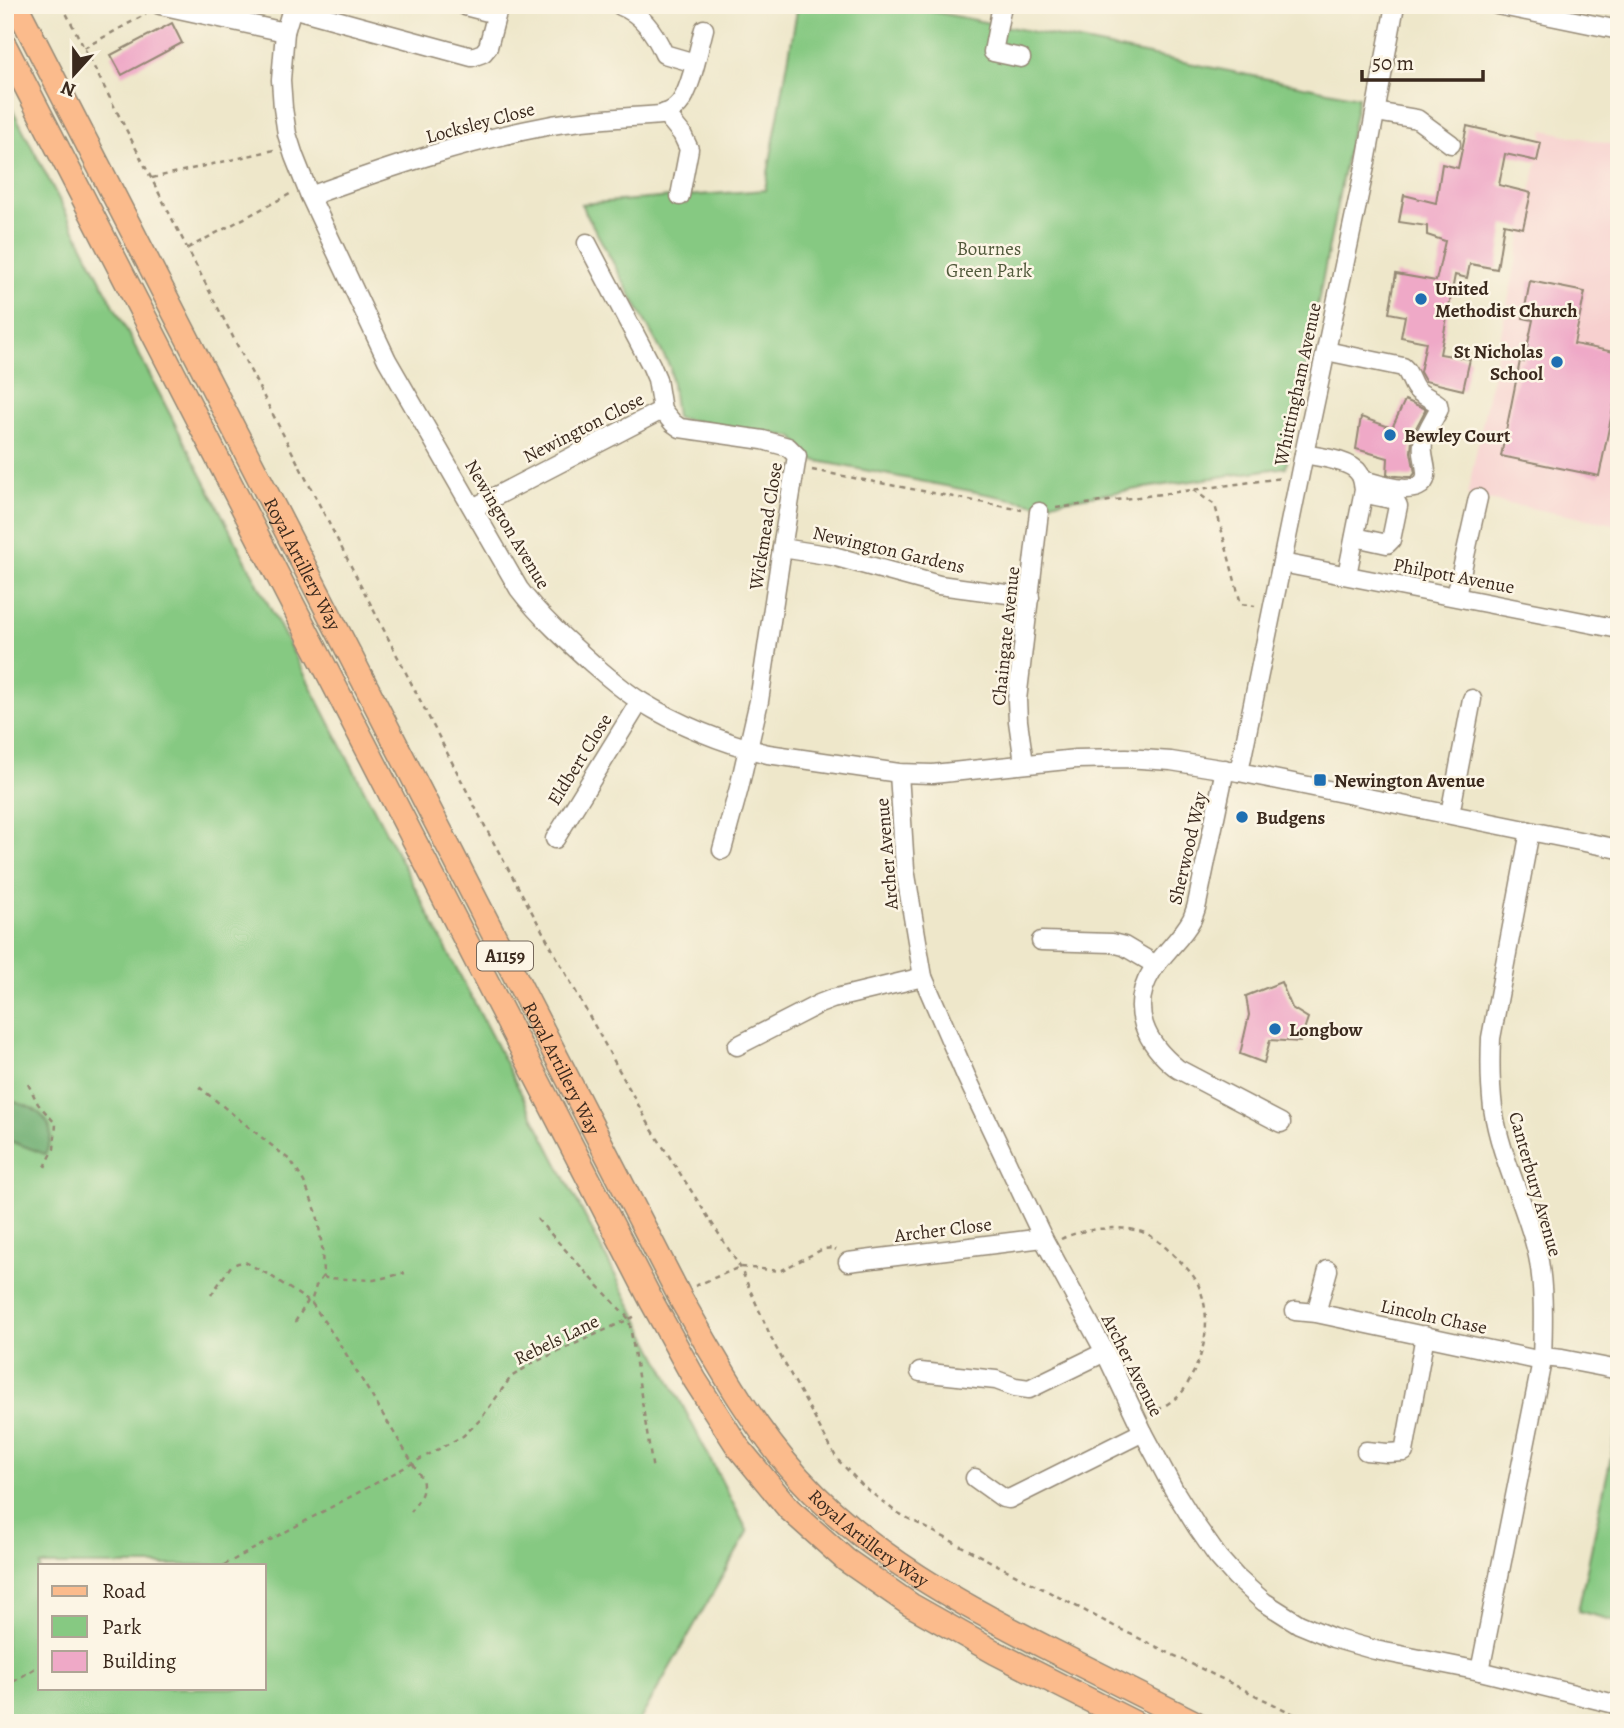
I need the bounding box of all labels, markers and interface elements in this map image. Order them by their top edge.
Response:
north arrow [38,38,108,108]
scale bar [1362,38,1482,82]
text: 50 m [1372,49,1414,77]
text: N [57,74,79,104]
street label: Locksley Close [423,96,538,150]
park label: Bournes Green Park [946,236,1033,284]
place label: United Methodist Church [1435,276,1578,324]
marker: United Methodist Church [1413,291,1429,307]
street label: Whittingham Avenue [1268,300,1328,469]
place label: St Nicholas School [1454,339,1543,387]
marker: St Nicholas School [1549,354,1565,370]
street label: Newington Close [519,386,648,470]
place label: Bewley Court [1404,423,1511,449]
marker: Bewley Court [1382,427,1398,443]
street label: Newington Avenue [458,455,556,594]
street label: Wickmead Close [743,460,789,593]
street label: Royal Artillery Way [257,493,347,635]
street label: Newington Gardens [810,520,967,580]
street label: Philpott Avenue [1391,551,1517,600]
street label: Chaingate Avenue [986,565,1026,707]
street label: Eldbert Close [541,709,618,810]
place label: Newington Avenue [1334,768,1485,794]
marker: Newington Avenue [1312,772,1328,788]
street label: Sherwood Way [1162,789,1214,907]
street label: Archer Avenue [869,797,905,912]
place label: Budgens [1256,805,1326,831]
marker: Budgens [1234,809,1250,825]
road number: A1159 [477,942,533,971]
street label: Royal Artillery Way [516,997,606,1140]
place label: Longbow [1289,1017,1364,1043]
marker: Longbow [1267,1021,1283,1037]
street label: Canterbury Avenue [1502,1109,1568,1260]
street label: Archer Close [892,1211,993,1249]
street label: Lincoln Chase [1378,1293,1490,1341]
street label: Rebels Lane [510,1308,603,1372]
street label: Archer Avenue [1095,1309,1169,1421]
street label: Royal Artillery Way [802,1483,934,1594]
legend [38,1564,266,1690]
text: Road [102,1577,146,1605]
text: Park [102,1613,142,1641]
text: Building [102,1647,177,1675]

